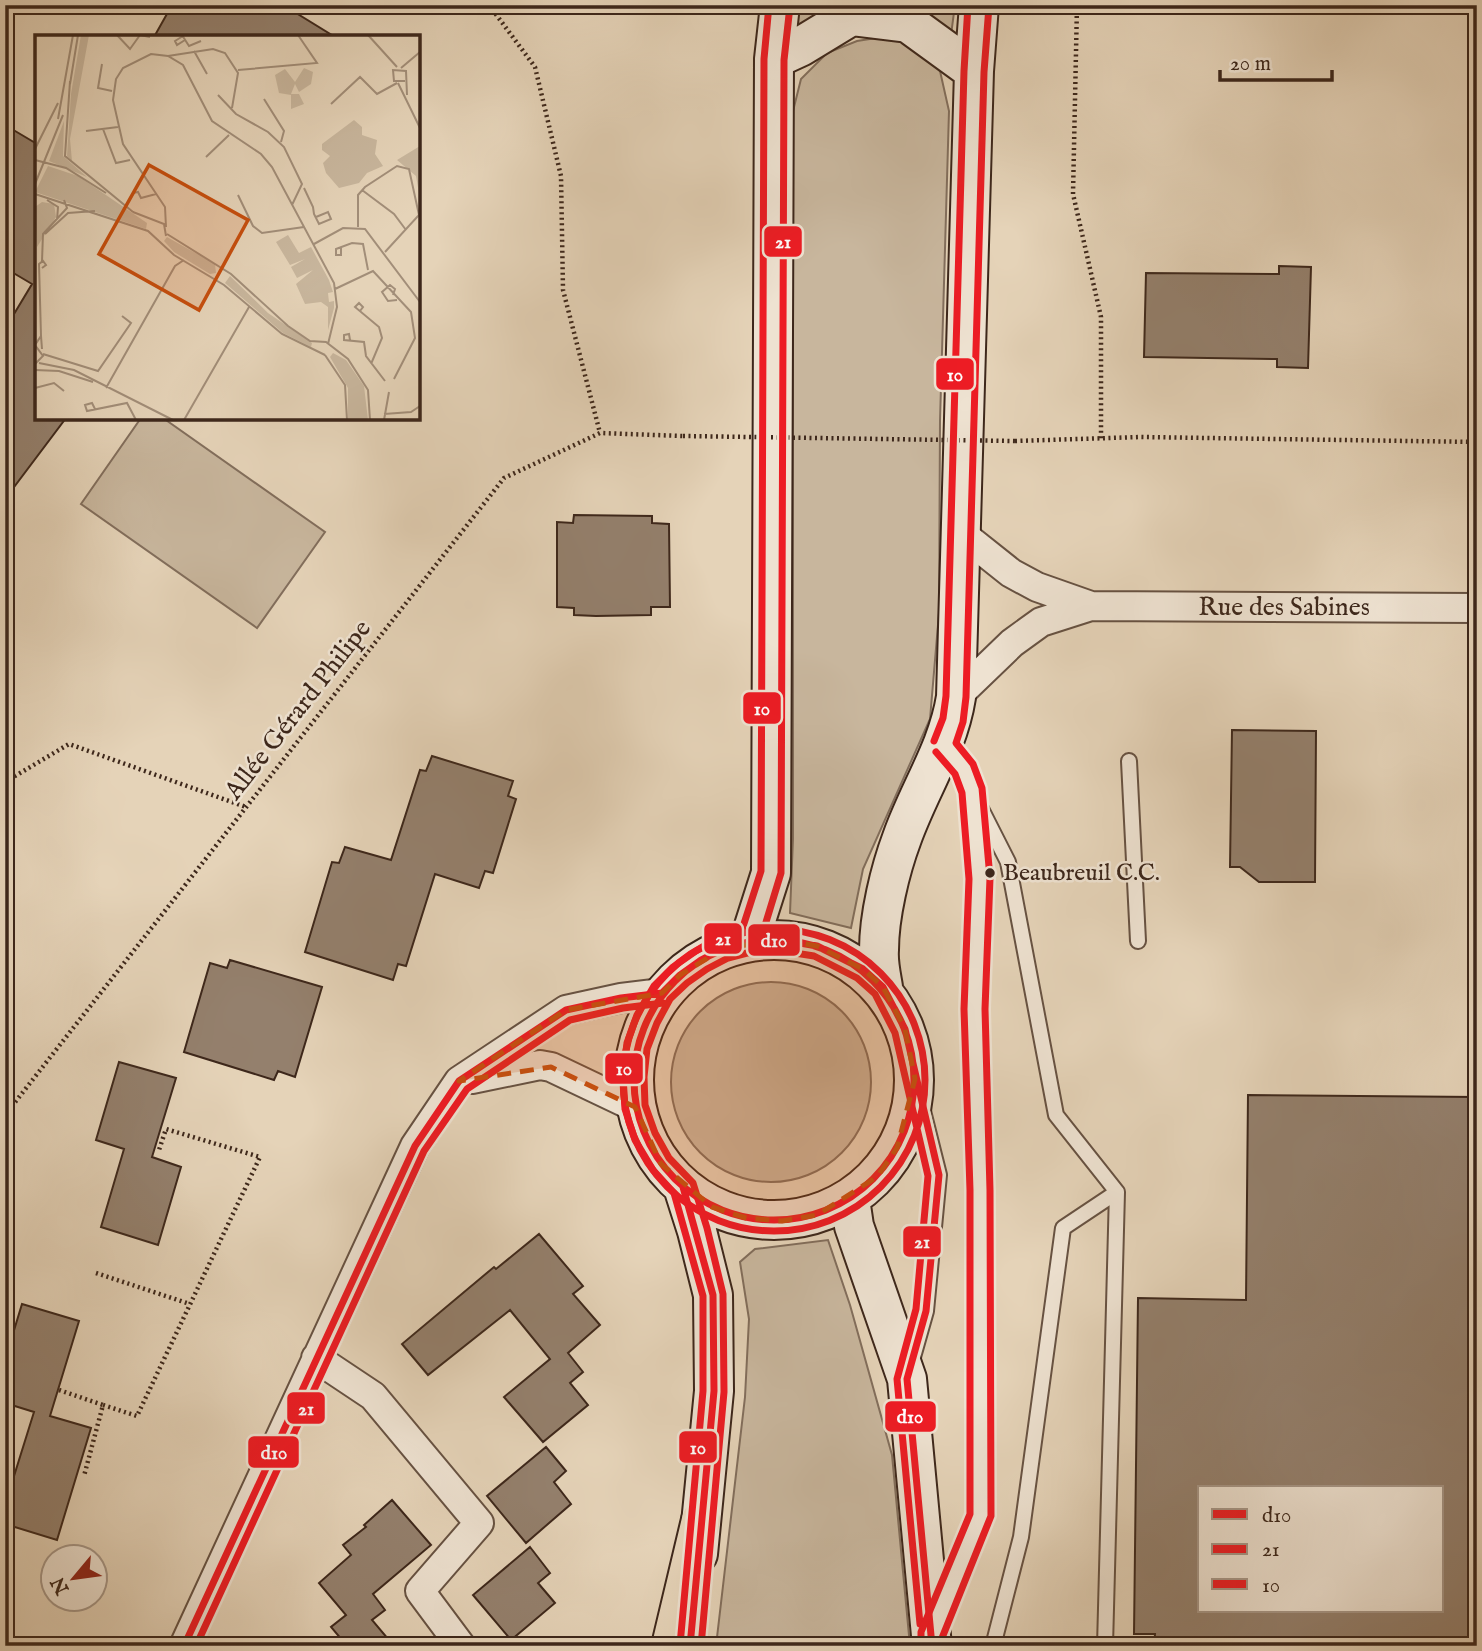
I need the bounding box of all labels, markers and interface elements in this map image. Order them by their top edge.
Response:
inset map [35,35,420,420]
scale bar [1220,38,1332,82]
text: 20 m [1230,51,1271,78]
line badge: 21 [763,225,803,258]
text: 21 [775,231,791,255]
line badge: 10 [935,357,975,391]
text: 10 [947,364,963,388]
street label: Rue des Sabines [1198,591,1370,624]
street label: Allée Gérard Philipe [217,613,379,807]
line badge: 10 [742,691,782,725]
text: 10 [754,698,770,722]
place label: Beaubreuil C.C. [1003,858,1160,889]
marker: Beaubreuil C.C. [983,866,997,880]
line badge: 21 [703,922,743,955]
line badge: d10 [747,923,801,957]
text: 21 [715,928,731,952]
text: d10 [761,930,787,954]
line badge: 10 [604,1052,644,1085]
text: 10 [616,1058,632,1082]
line badge: 21 [902,1225,942,1258]
text: 21 [914,1231,930,1255]
line badge: 21 [286,1391,326,1425]
text: 21 [298,1398,314,1422]
line badge: d10 [884,1400,937,1433]
text: d10 [897,1406,923,1430]
line badge: 10 [678,1430,718,1464]
line badge: d10 [247,1435,300,1469]
text: 10 [690,1437,706,1461]
text: d10 [261,1442,287,1466]
legend [1198,1486,1444,1612]
text: d10 [1262,1503,1291,1530]
text: 21 [1262,1537,1280,1564]
north arrow [38,1542,108,1612]
text: N [46,1572,76,1599]
text: 10 [1262,1573,1280,1600]

